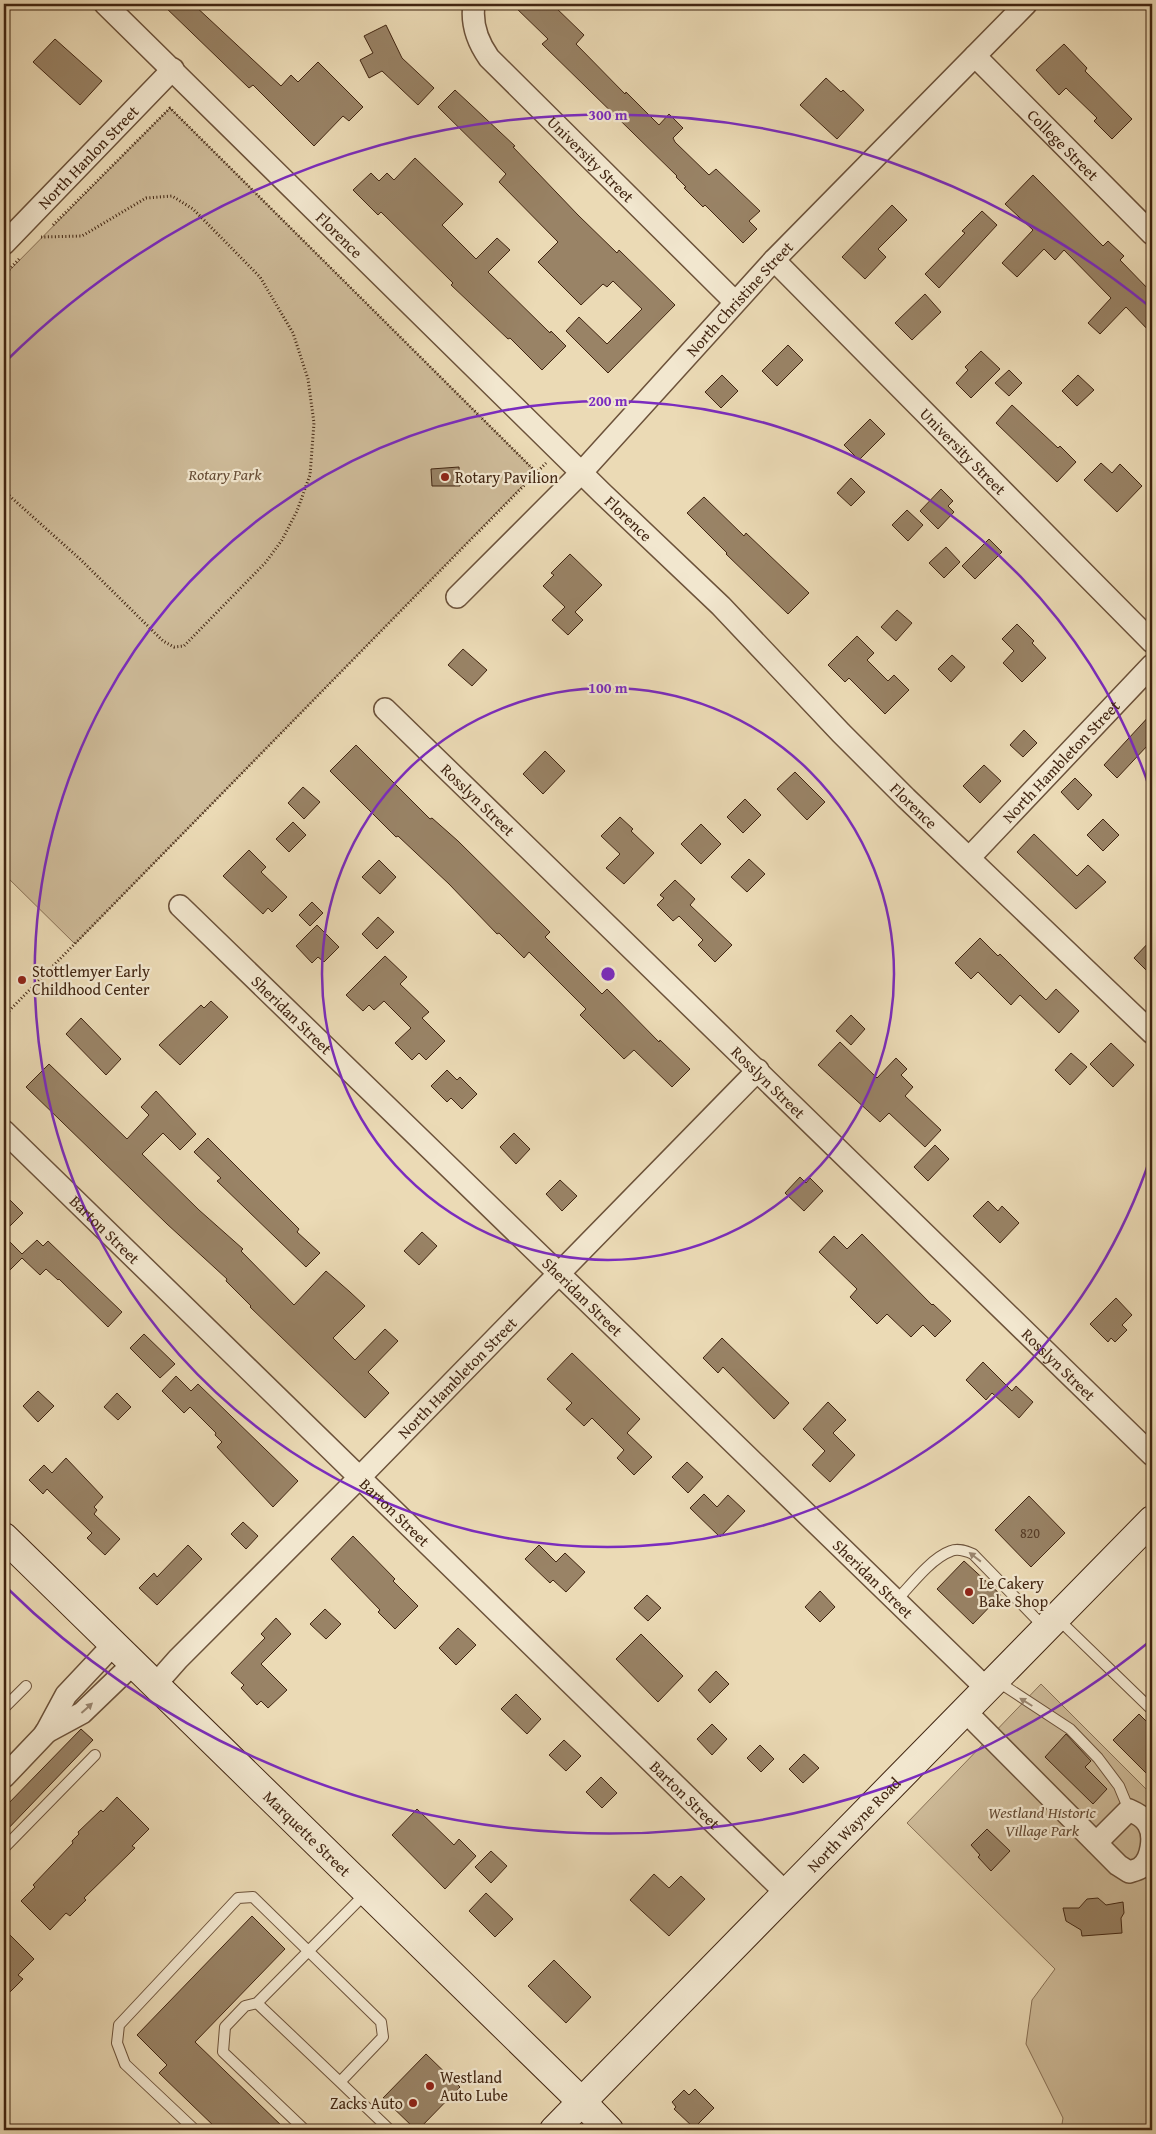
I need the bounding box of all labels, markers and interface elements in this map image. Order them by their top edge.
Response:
street label: North Hanlon Street [32,99,144,214]
street label: College Street [1022,103,1105,186]
text: 300 m [588,104,628,125]
street label: University Street [542,110,640,208]
street label: Florence [310,206,369,264]
street label: North Christine Street [680,235,799,362]
text: 200 m [588,390,628,411]
street label: University Street [914,402,1012,501]
park label: Rotary Park [188,462,262,486]
place label: Rotary Pavilion [455,465,558,489]
marker: Rotary Pavilion [439,471,451,483]
street label: Florence [599,490,658,547]
text: 100 m [588,677,628,698]
street label: North Hambleton Street [996,694,1125,828]
street label: Rosslyn Street [436,758,521,842]
street label: Florence [885,777,943,834]
place label: Stottlemyer Early Childhood Center [32,959,150,1001]
centre of rings [599,965,617,983]
street label: Sheridan Street [246,970,338,1060]
marker: Stottlemyer Early Childhood Center [16,974,28,986]
street label: Rosslyn Street [726,1040,811,1124]
street label: Barton Street [64,1189,146,1270]
street label: Sheridan Street [537,1252,629,1342]
street label: North Hambleton Street [392,1311,523,1444]
street label: Rosslyn Street [1016,1322,1102,1407]
street label: Barton Street [354,1472,436,1552]
house number: 820 [1020,1523,1040,1543]
street label: Sheridan Street [827,1534,919,1624]
one-way arrow [968,1551,981,1562]
place label: Le Cakery Bake Shop [979,1571,1048,1613]
marker: Le Cakery Bake Shop [963,1586,975,1598]
one-way arrow [1020,1697,1033,1706]
one-way arrow [80,1703,93,1714]
street label: Barton Street [644,1755,726,1835]
street label: North Wayne Road [801,1771,906,1878]
street label: Marquette Street [258,1785,357,1882]
park label: Westland Historic Village Park [988,1800,1096,1842]
place label: Westland Auto Lube [440,2065,508,2107]
marker: Westland Auto Lube [424,2080,436,2092]
place label: Zacks Auto [330,2091,403,2115]
marker: Zacks Auto [407,2097,419,2109]

